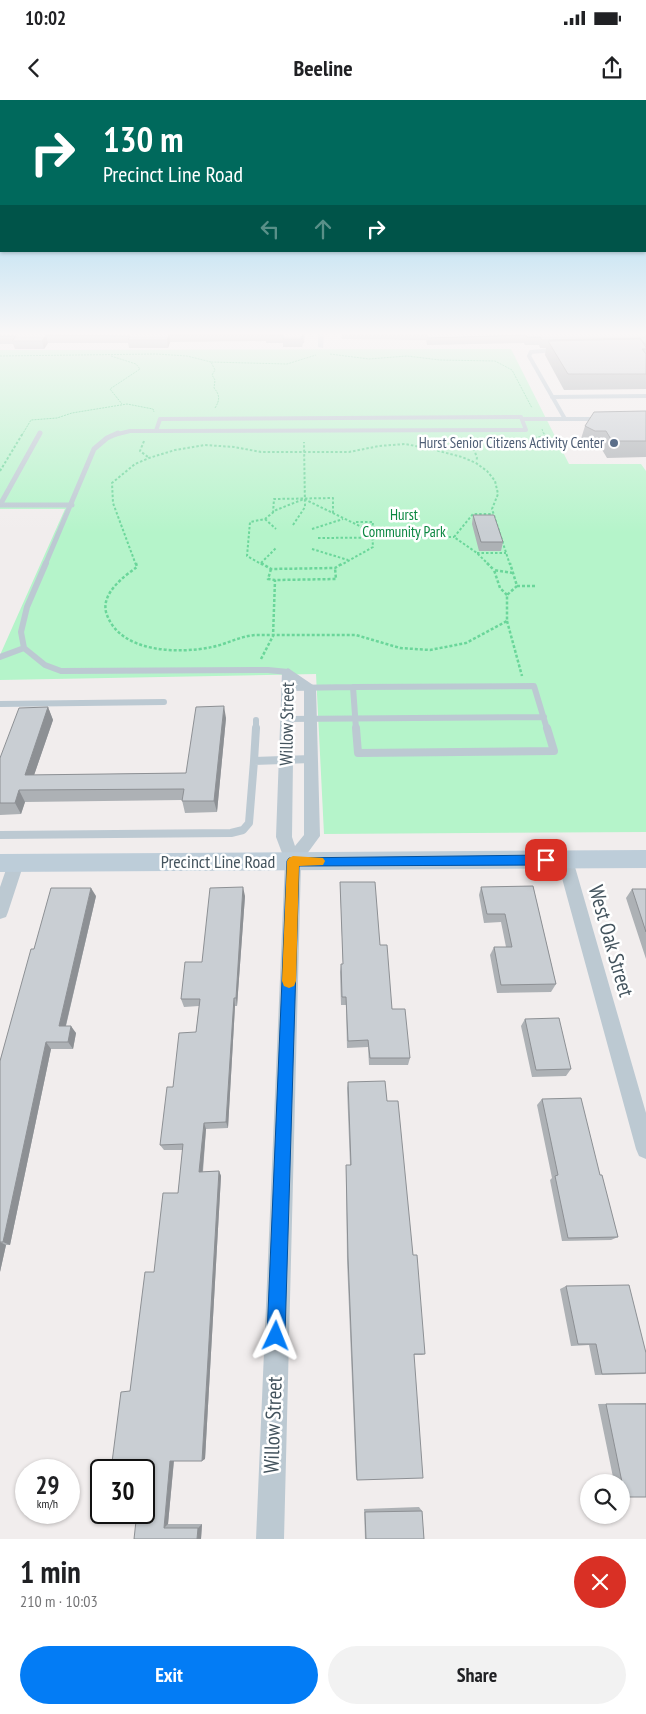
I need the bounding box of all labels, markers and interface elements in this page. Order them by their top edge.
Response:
text: 10:02 [25,6,66,30]
icon: back [20,54,48,82]
text: Beeline [293,54,353,82]
icon: share [598,54,626,82]
text: 130 m [103,116,184,162]
icon: right [20,120,85,185]
text: Precinct Line Road [103,160,243,188]
icon: left [256,215,284,243]
icon: ahead [309,215,337,243]
icon: right [362,215,390,243]
place label: Hurst Senior Citizens Activity Center [419,433,605,452]
marker: Hurst Senior Citizens Activity Center [608,437,620,449]
park label: Hurst Community Park [362,505,446,541]
street label: Willow Street [274,682,299,766]
pin [525,839,567,881]
icon: arrive [532,846,560,874]
street label: Precinct Line Road [161,850,275,873]
street label: West Oak Street [583,882,640,1000]
position arrow [249,1309,301,1361]
street label: Willow Street [257,1376,288,1474]
speed limit sign: 30 [90,1459,155,1524]
text: 29 [36,1469,59,1501]
map controls [580,1474,630,1524]
button: search [580,1474,630,1524]
text: km/h [37,1496,58,1511]
text: 1 min [20,1552,81,1591]
button: close [574,1556,626,1608]
text: 210 m · 10:03 [20,1591,98,1611]
button: Exit [20,1646,318,1704]
button: Share [328,1646,626,1704]

